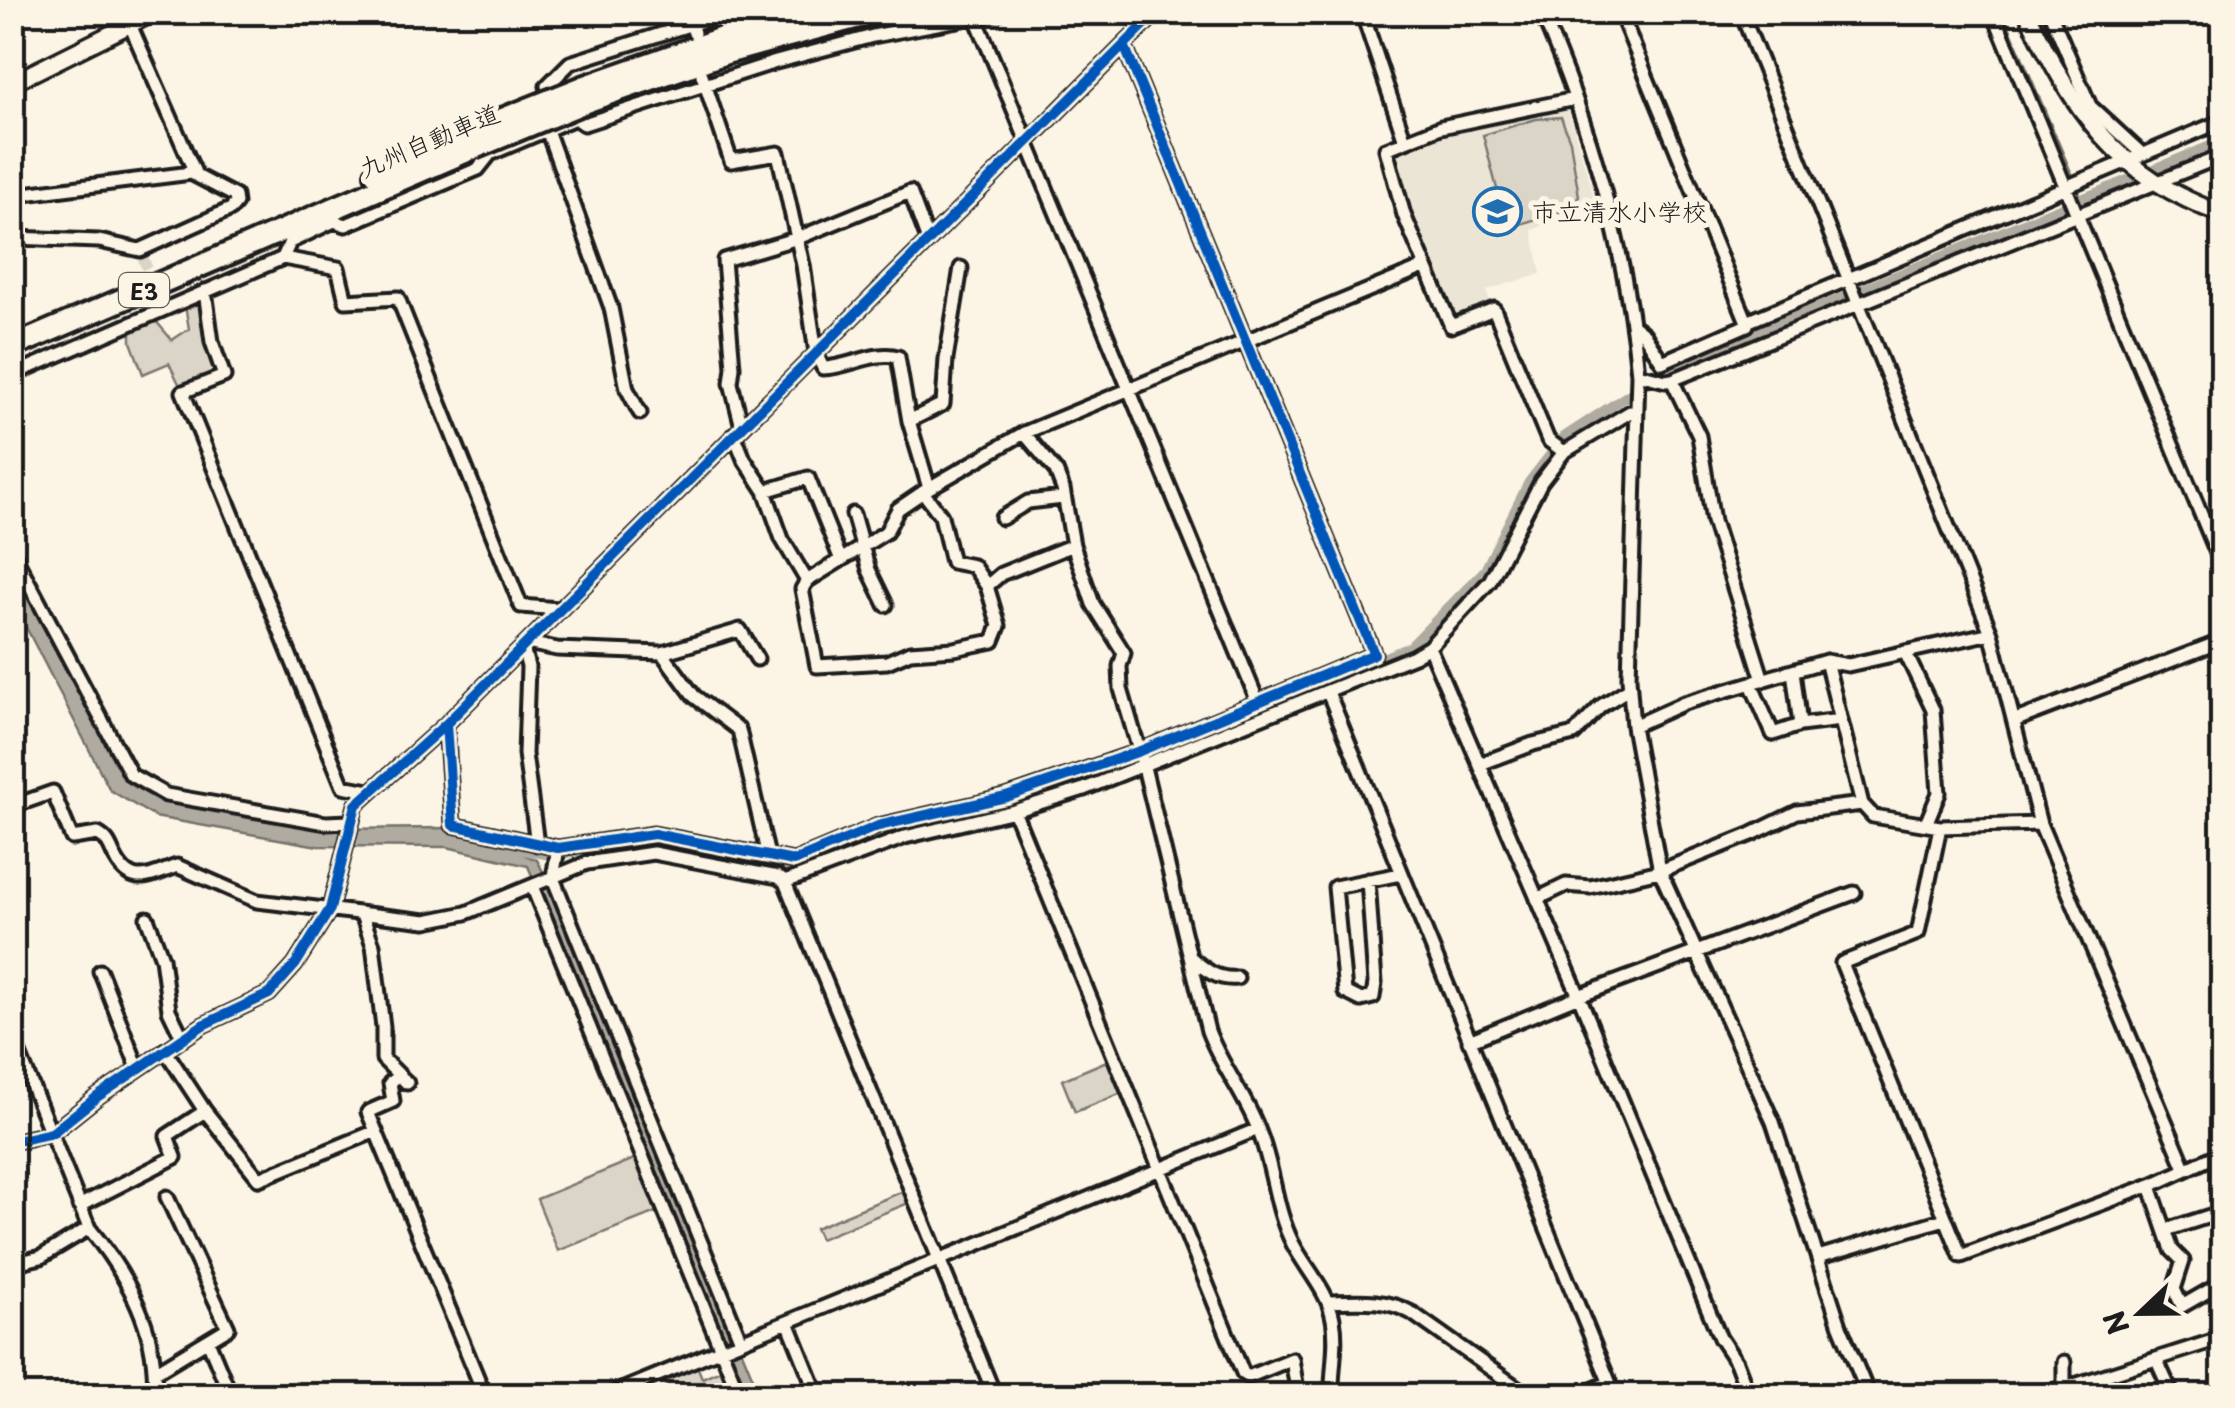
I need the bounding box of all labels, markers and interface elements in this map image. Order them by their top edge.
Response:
street label: 九州自動車道 [353,93,505,187]
school or university icon: 市立清水小学校 [1471,185,1523,237]
place label: 市立清水小学校 [1532,192,1707,230]
road number: E3 [119,273,169,307]
north arrow [2090,1263,2190,1363]
text: N [2091,1305,2140,1341]

